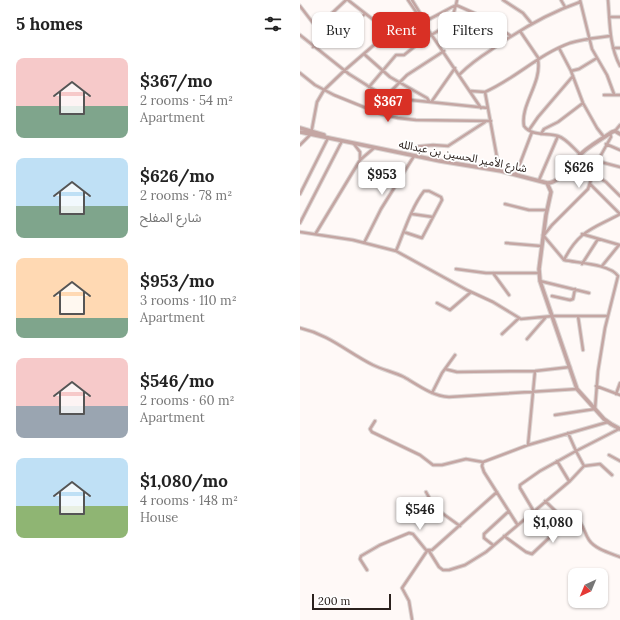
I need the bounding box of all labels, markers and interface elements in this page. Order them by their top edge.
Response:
chip: Buy [312,12,364,48]
chip: Rent [372,12,430,48]
chip: Filters [438,12,507,48]
text: 5 homes [16,13,83,35]
icon: filters [262,13,284,35]
text: $367/mo [140,70,212,92]
icon: home [48,74,96,122]
pin: $367 [364,89,412,123]
text: 2 rooms · 54 m² [140,92,233,109]
text: $367 [374,93,402,110]
text: Apartment [140,109,205,126]
street label: شارع الأمير الحسين بن عبدالله [397,137,529,176]
pin: $626 [555,155,603,189]
text: $626 [564,159,594,176]
pin: $953 [358,162,406,196]
text: $626/mo [140,165,214,187]
text: $953 [367,166,397,183]
icon: home [48,174,96,222]
text: 2 rooms · 78 m² [140,187,232,204]
text: شارع المفلح [140,209,202,226]
text: $953/mo [140,270,214,292]
icon: home [48,274,96,322]
text: 3 rooms · 110 m² [140,292,237,309]
text: Apartment [140,309,205,326]
text: $546/mo [140,370,214,392]
icon: home [48,374,96,422]
text: 2 rooms · 60 m² [140,392,235,409]
text: Apartment [140,409,205,426]
text: $1,080/mo [140,470,228,492]
icon: home [48,474,96,522]
text: 4 rooms · 148 m² [140,492,238,509]
pin: $546 [396,497,444,531]
text: $546 [405,501,435,518]
text: House [140,509,178,526]
pin: $1,080 [520,510,586,544]
text: $1,080 [533,514,573,531]
north arrow [568,568,608,608]
map controls [568,568,608,608]
scale bar [312,592,391,611]
text: 200 m [318,594,350,608]

